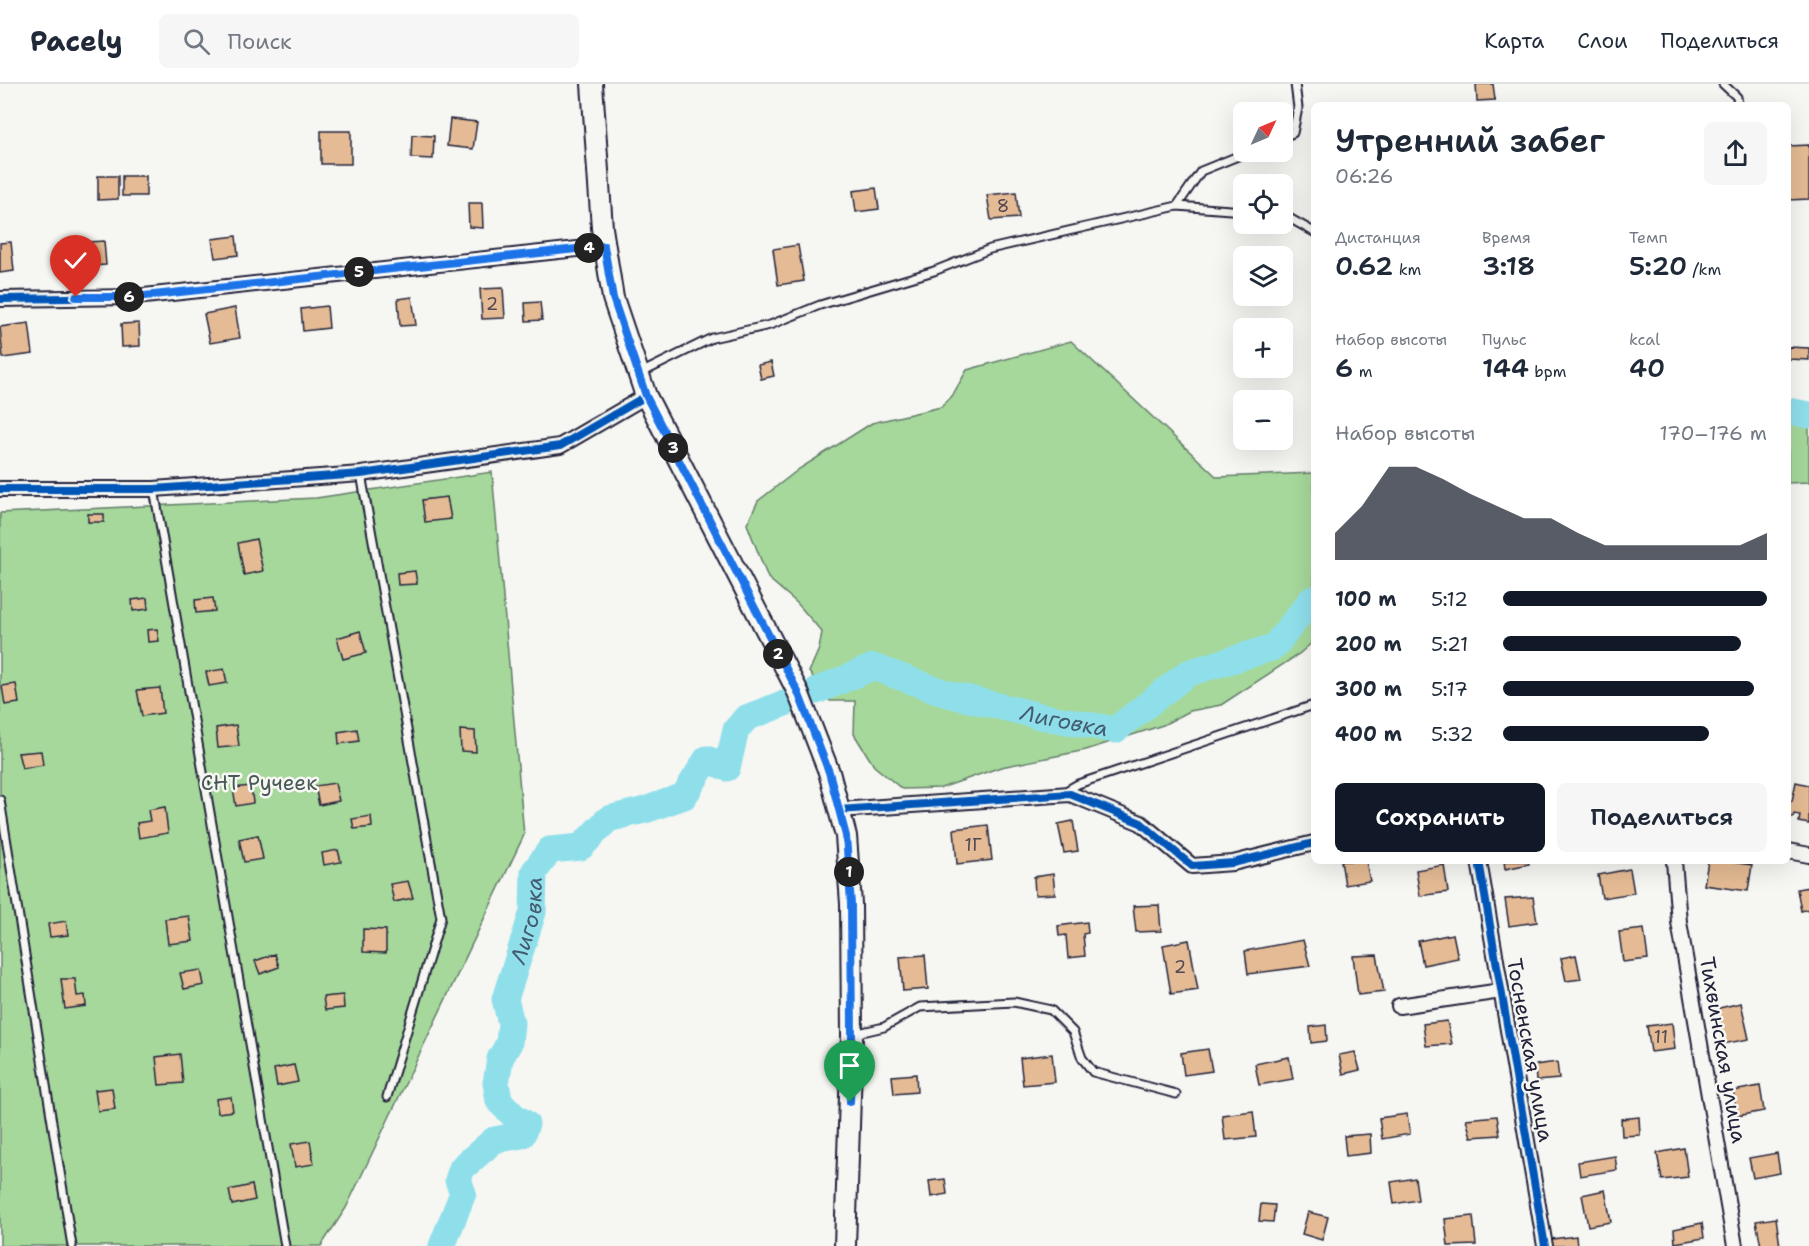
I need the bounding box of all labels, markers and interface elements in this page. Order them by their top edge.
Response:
search box [159,14,579,68]
text: Pacely [30,22,123,60]
icon: search [180,25,213,58]
text: Поиск [228,27,292,56]
text: Карта [1484,27,1544,55]
text: Слои [1577,27,1628,55]
text: Поделиться [1661,27,1779,55]
north arrow [1233,102,1293,162]
map controls [1233,102,1293,450]
text: Утренний забег [1335,118,1605,163]
button: share [1704,122,1767,185]
text: 06:26 [1335,163,1394,189]
button: locate [1233,174,1293,234]
house number: 8 [997,194,1009,218]
text: Дистанция [1335,227,1421,248]
text: Время [1482,227,1531,248]
text: Темп [1629,227,1668,248]
pin: 4 [574,233,604,263]
pin [50,235,101,297]
text: 4 [583,237,595,258]
icon: check [59,244,92,277]
button: layers [1233,246,1293,306]
text: 0.62 [1335,248,1393,283]
text: 3:18 [1482,248,1535,283]
text: 5:20 [1629,248,1687,283]
pin: 5 [344,257,374,287]
text: km [1393,259,1421,280]
text: /km [1687,259,1721,280]
text: 5 [354,261,364,282]
pin: 6 [114,282,144,312]
text: 6 [123,286,135,307]
house number: 2 [486,292,498,316]
button: + [1233,318,1293,378]
text: Набор высоты [1335,329,1447,350]
text: Пульс [1482,329,1527,350]
text: kcal [1629,329,1660,350]
text: 6 [1335,350,1353,385]
text: 144 [1482,350,1529,385]
text: 40 [1629,350,1665,385]
text: m [1353,361,1372,382]
text: bpm [1529,361,1567,382]
button: − [1233,390,1293,450]
text: Набор высоты [1335,420,1475,446]
text: 170–176 m [1660,420,1767,446]
pin: 3 [658,433,688,463]
text: 3 [667,437,679,458]
text: 100 m [1335,586,1397,612]
text: 5:12 [1431,586,1468,612]
text: 200 m [1335,631,1402,657]
text: 5:21 [1431,631,1468,657]
pin: 2 [763,639,793,669]
text: 2 [772,643,784,664]
text: 300 m [1335,676,1402,702]
text: 5:17 [1431,676,1468,702]
water label: Лиговка [1017,697,1111,743]
text: 400 m [1335,721,1402,747]
text: 5:32 [1431,721,1474,747]
park label: СНТ Ручеек [201,769,317,797]
button: Сохранить [1335,783,1545,852]
button: Поделиться [1557,783,1767,852]
house number: 1Г [964,833,982,857]
pin: 1 [834,857,864,887]
text: 1 [845,861,853,882]
water label: Лиговка [503,877,548,968]
house number: 2 [1174,955,1186,979]
street label: Тихвинская улица [1693,955,1753,1145]
street label: Тосненская улица [1500,956,1560,1144]
house number: 11 [1654,1025,1668,1049]
pin [824,1040,875,1102]
icon: arrive [833,1049,866,1082]

